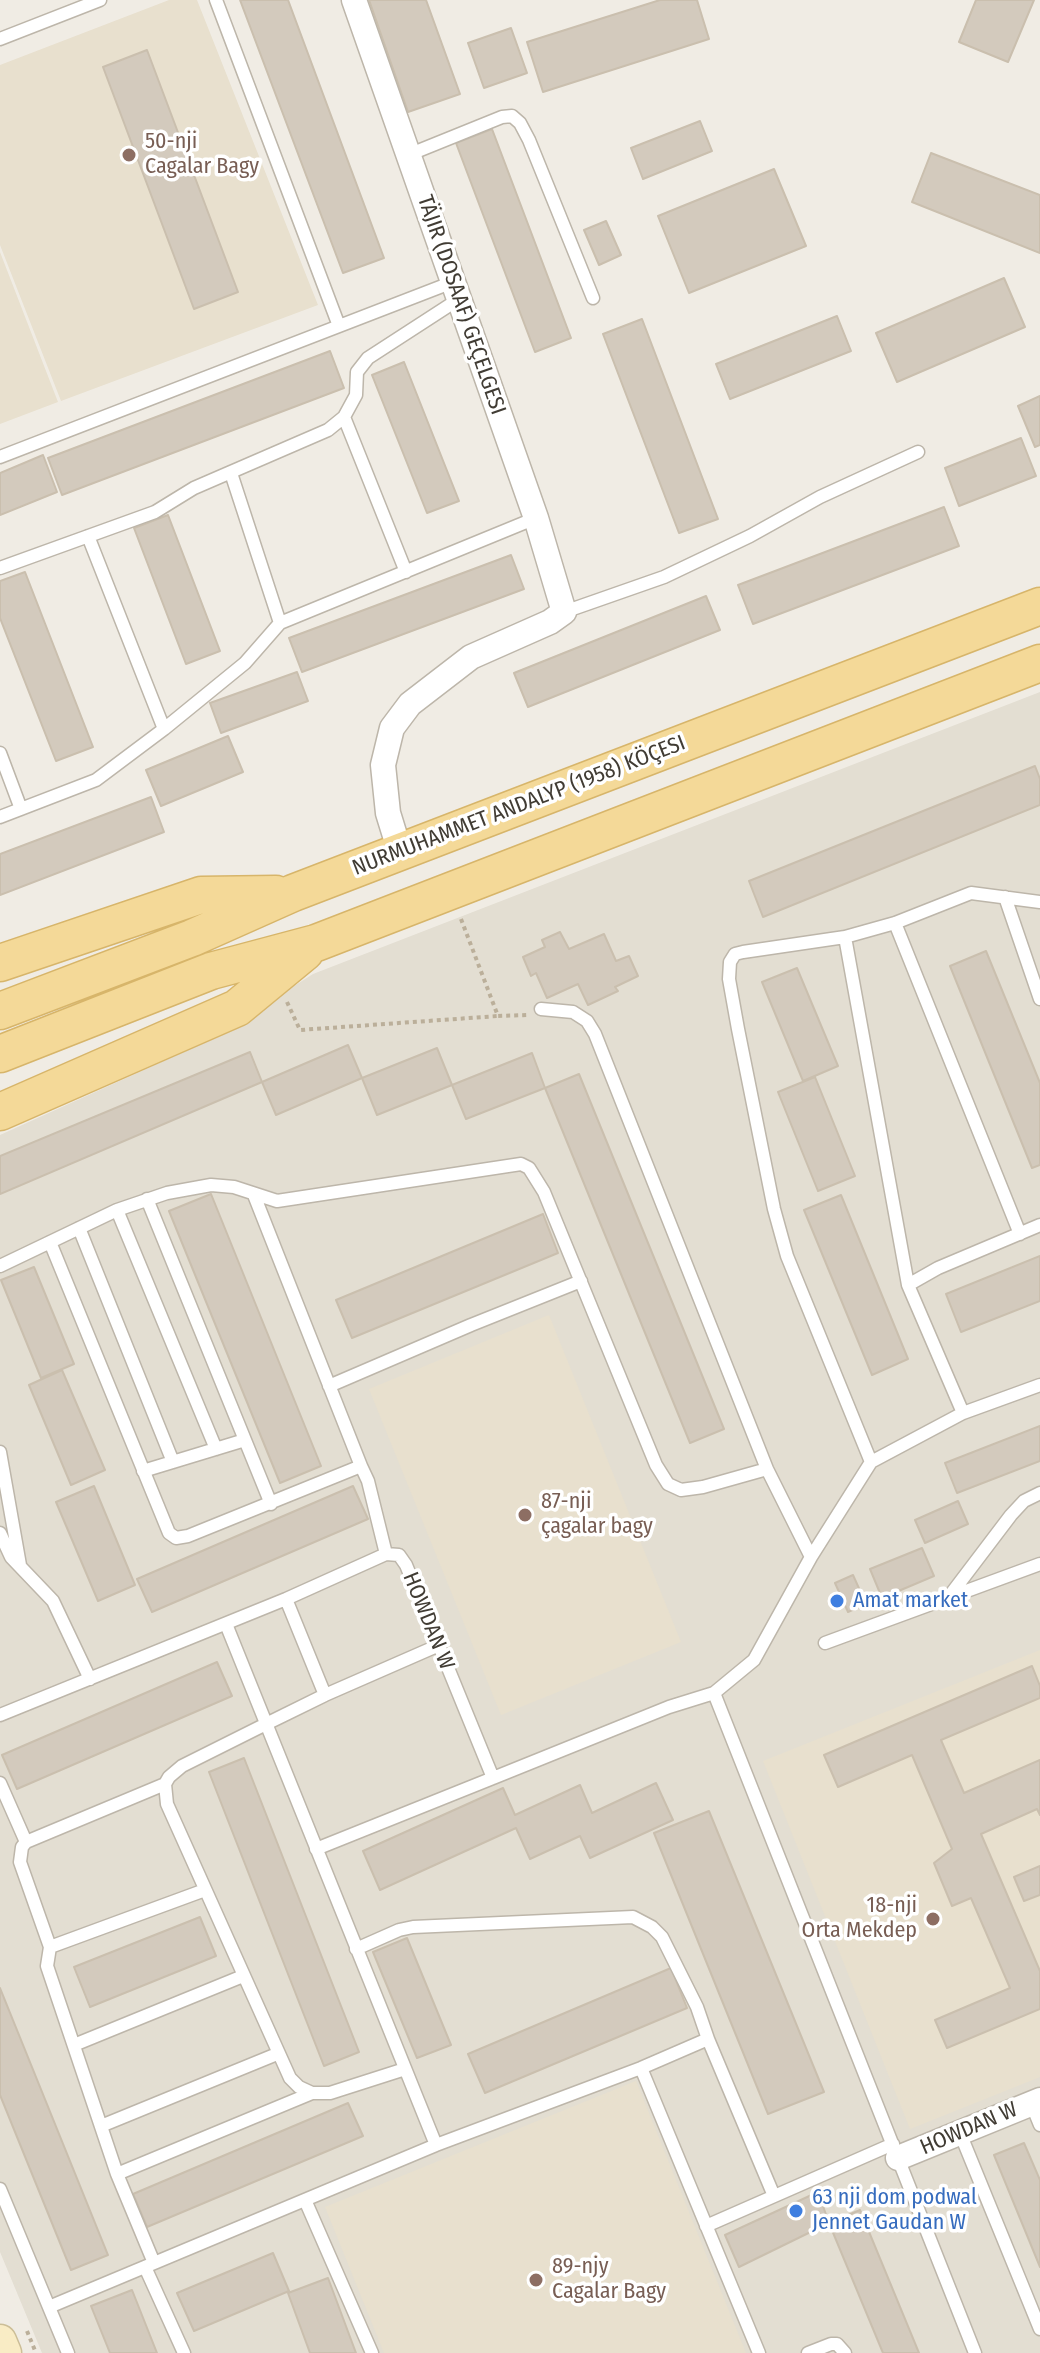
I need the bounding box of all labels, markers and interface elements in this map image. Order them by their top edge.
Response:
place label: 50-nji Cagalar Bagy [145,129,259,180]
marker: 50-nji Cagalar Bagy [120,146,138,164]
street label: TÄJIR (DOSAAF) GEÇELGESI [411,192,511,418]
street label: NURMUHAMMET ANDALYP (1958) KÖÇESI [349,730,689,882]
place label: 87-nji çagalar bagy [541,1489,653,1540]
marker: 87-nji çagalar bagy [516,1506,534,1524]
street label: HOWDAN W [397,1568,459,1674]
place label: Amat market [853,1588,968,1614]
marker: Amat market [828,1592,846,1610]
place label: 18-nji Orta Mekdep [802,1893,917,1944]
marker: 18-nji Orta Mekdep [924,1910,942,1928]
street label: HOWDAN W [917,2097,1021,2161]
place label: 63 nji dom podwal Jennet Gaudan W [812,2185,977,2236]
marker: 63 nji dom podwal Jennet Gaudan W [787,2202,805,2220]
place label: 89-njy Cagalar Bagy [552,2254,666,2306]
marker: 89-njy Cagalar Bagy [527,2271,545,2289]

